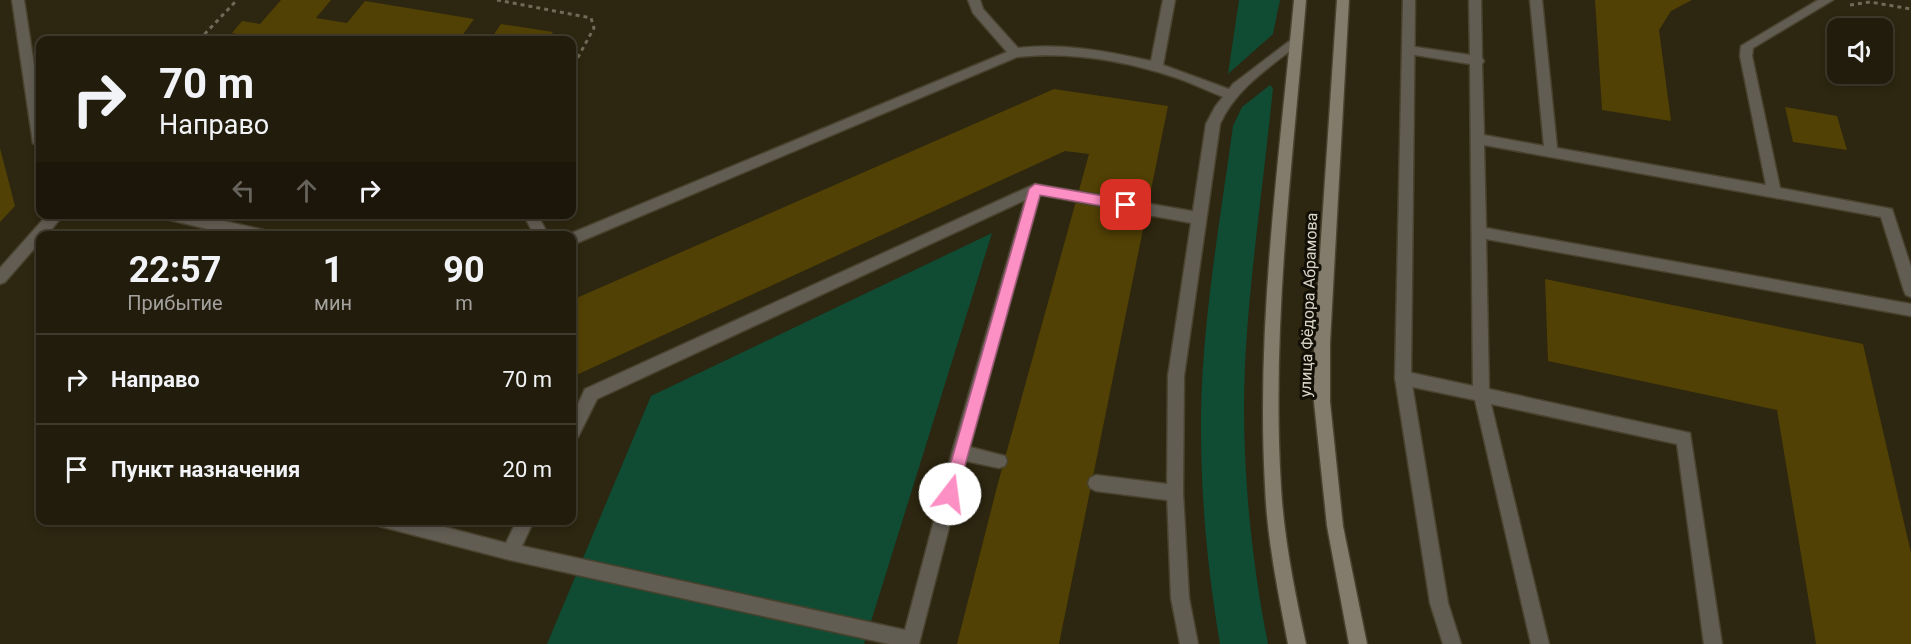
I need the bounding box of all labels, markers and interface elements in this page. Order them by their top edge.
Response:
map controls [1827,18,1893,84]
button: sound [1827,18,1893,84]
text: 70 m [159,59,254,108]
icon: right [60,60,138,138]
text: Направо [159,109,269,141]
icon: left [227,174,260,207]
icon: ahead [290,174,323,207]
icon: right [353,174,386,207]
pin [1100,179,1151,230]
icon: arrive [1109,188,1142,221]
street label: улица Фёдора Абрамова [1296,212,1321,398]
text: 22:57 [129,249,221,291]
text: 1 [323,249,343,291]
text: 90 [443,249,485,291]
text: Прибытие [127,291,223,315]
text: мин [314,291,352,315]
text: m [455,291,473,315]
icon: right [60,363,93,396]
text: Направо [111,367,200,392]
text: 70 m [503,367,552,392]
icon: arrive [60,453,93,486]
text: Пункт назначения [111,457,300,482]
text: 20 m [503,457,552,482]
position arrow [918,462,982,526]

